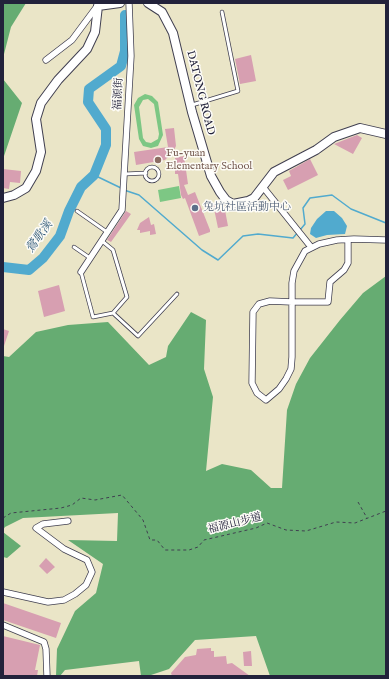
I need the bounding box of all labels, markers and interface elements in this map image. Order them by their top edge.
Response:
street label: DATONG ROAD [183,49,217,137]
street label: 福源街 [112,77,126,111]
place label: Fu-yuan Elementary School [166,147,252,173]
marker: Fu-yuan Elementary School [153,155,163,165]
place label: 兔坑社區活動中心 [203,201,291,215]
marker: 兔坑社區活動中心 [190,203,200,213]
water label: 鶯歌溪 [24,218,56,256]
street label: 福源山步道 [207,511,263,537]

